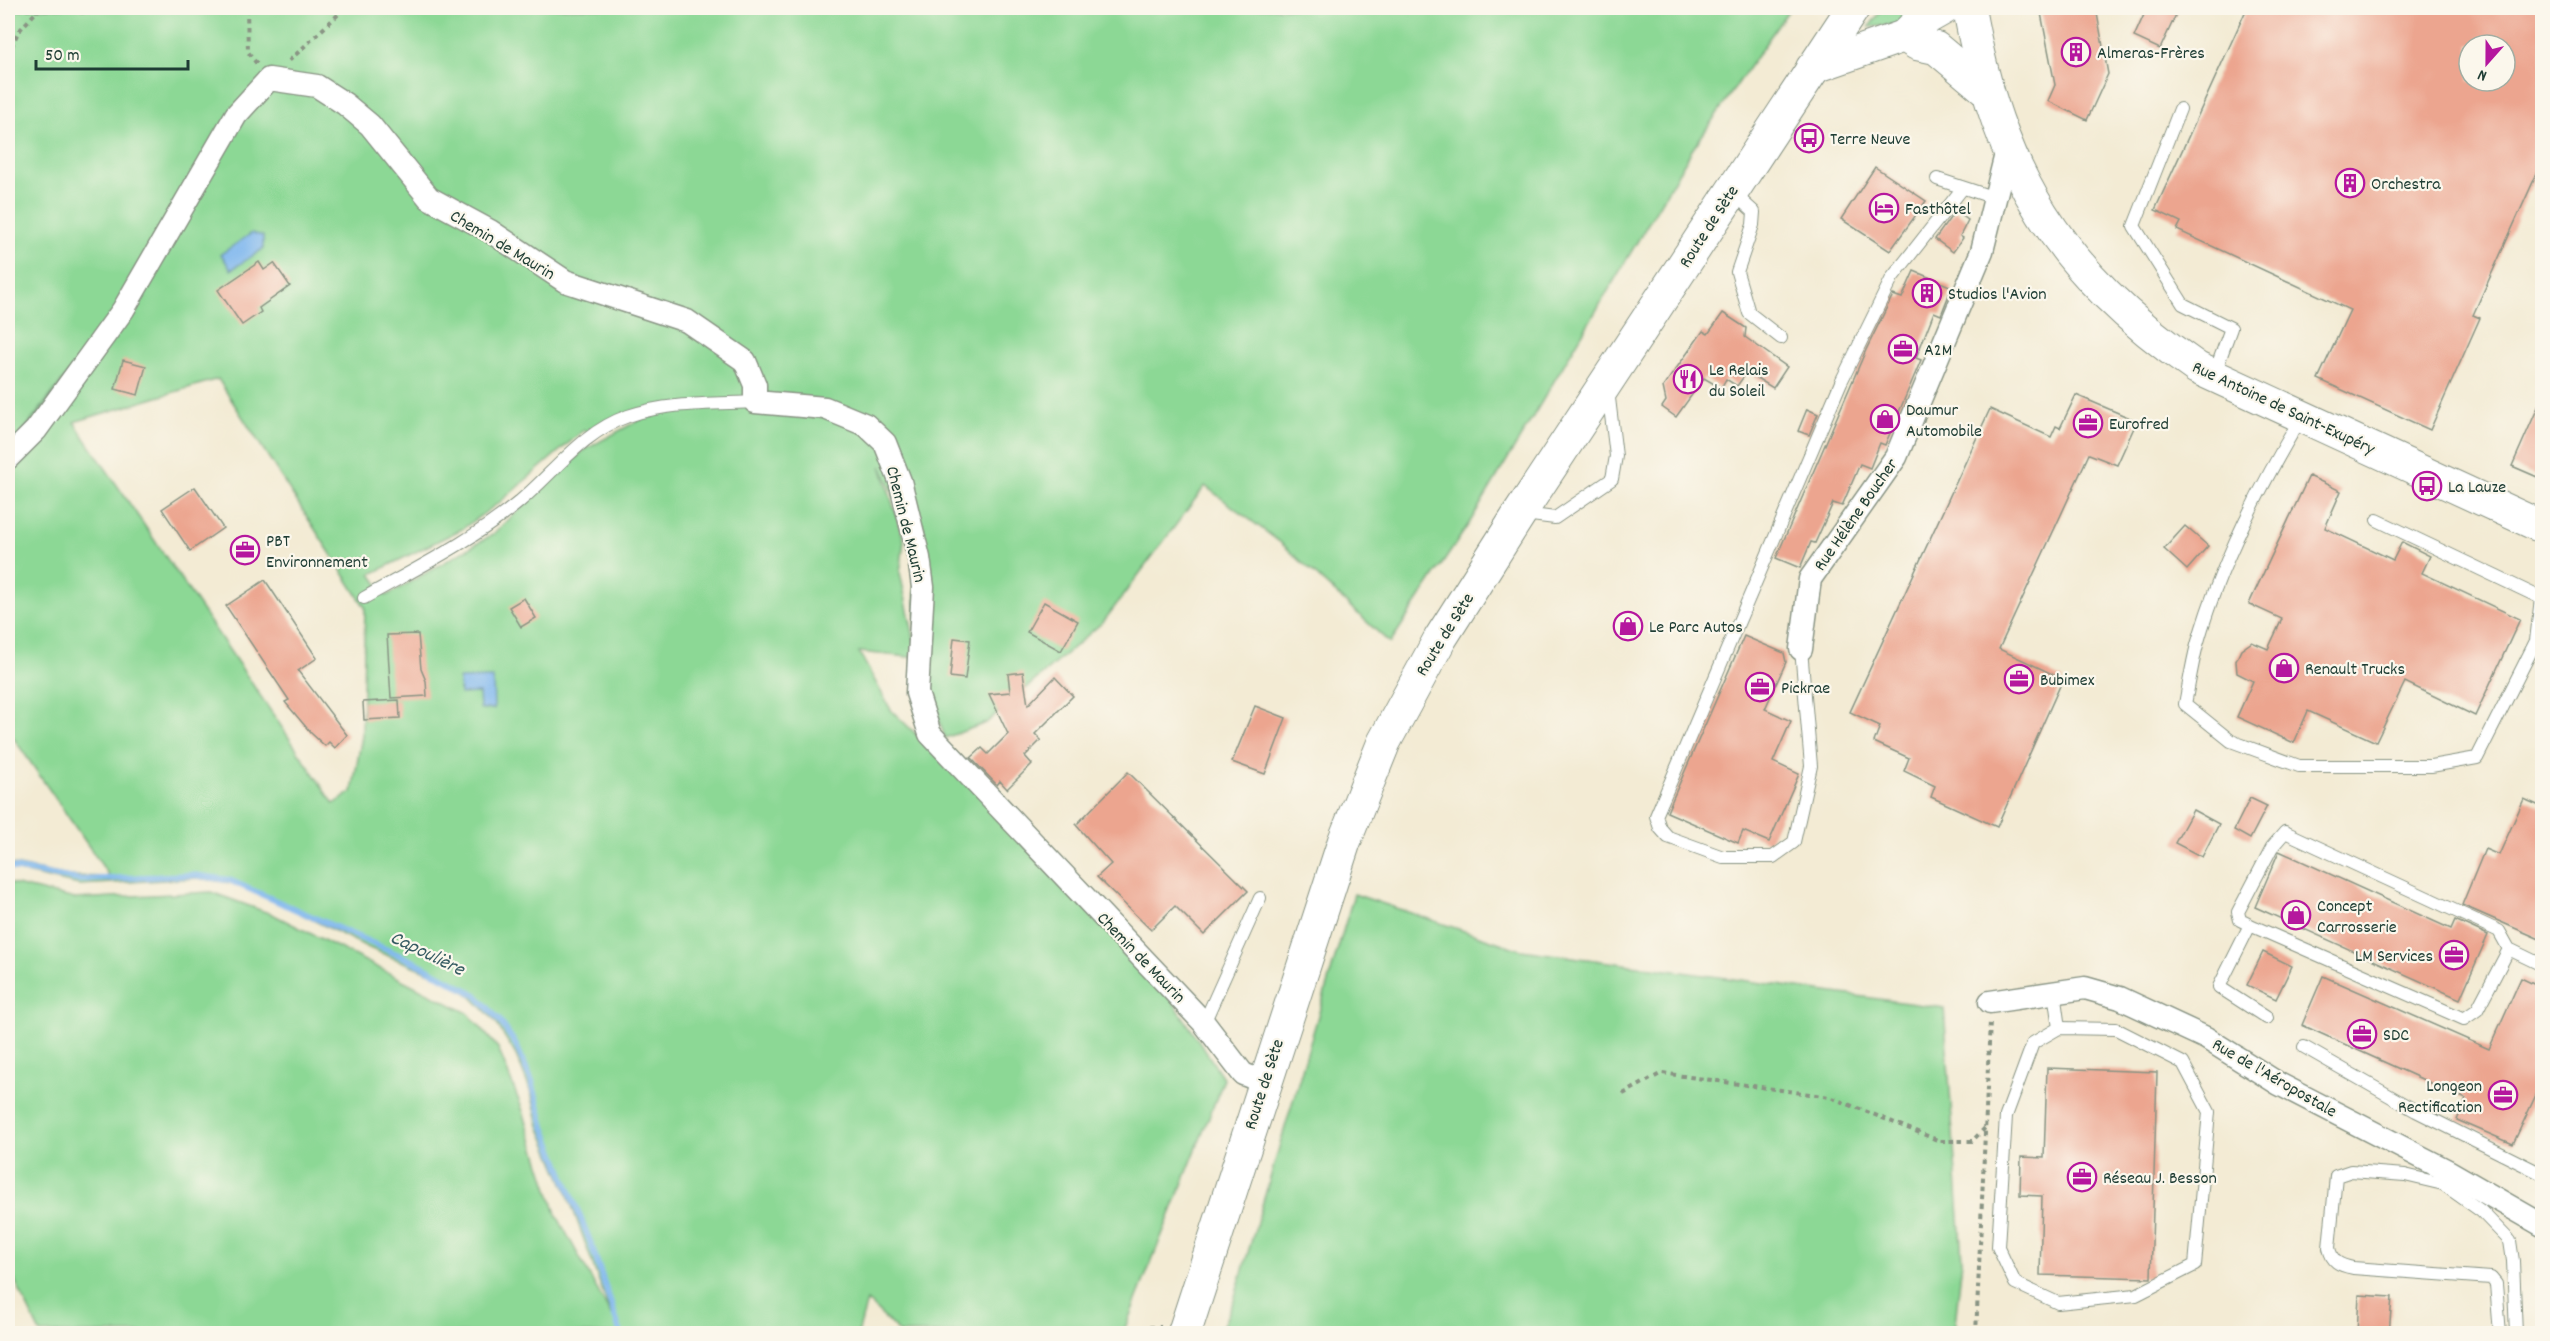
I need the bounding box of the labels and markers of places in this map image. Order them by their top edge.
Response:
building icon: Almeras-Frères [2060,36,2092,68]
place label: Almeras-Frères [2097,42,2205,67]
bus stop icon: Terre Neuve [1793,122,1825,154]
place label: Terre Neuve [1830,128,1911,153]
building icon: Orchestra [2334,167,2366,199]
place label: Orchestra [2371,173,2441,198]
hotel icon: Fasthôtel [1868,192,1900,224]
place label: Fasthôtel [1905,198,1972,223]
building icon: Studios l'Avion [1911,277,1943,309]
place label: Studios l'Avion [1948,283,2047,308]
office icon: A2M [1887,333,1919,365]
place label: A2M [1924,339,1952,364]
place label: Le Relais du Soleil [1709,359,1769,405]
restaurant icon: Le Relais du Soleil [1672,363,1704,395]
place label: Daumur Automobile [1906,399,1982,445]
shop icon: Daumur Automobile [1869,403,1901,435]
office icon: Eurofred [2072,407,2104,439]
place label: Eurofred [2109,413,2169,438]
bus stop icon: La Lauze [2411,470,2443,502]
place label: La Lauze [2448,476,2506,501]
place label: PBT Environnement [266,530,368,576]
office icon: PBT Environnement [229,534,261,566]
shop icon: Le Parc Autos [1612,610,1644,642]
place label: Le Parc Autos [1649,616,1743,641]
shop icon: Renault Trucks [2268,652,2300,684]
place label: Renault Trucks [2305,658,2405,683]
office icon: Bubimex [2003,663,2035,695]
place label: Bubimex [2040,669,2095,694]
office icon: Pickrae [1744,671,1776,703]
place label: Pickrae [1781,677,1830,702]
place label: Concept Carrosserie [2317,895,2397,941]
shop icon: Concept Carrosserie [2280,899,2312,931]
office icon: LM Services [2438,939,2470,971]
place label: LM Services [2355,945,2433,970]
office icon: SDC [2346,1018,2378,1050]
place label: SDC [2383,1024,2409,1049]
place label: Longeon Rectification [2398,1075,2482,1121]
office icon: Longeon Rectification [2487,1079,2519,1111]
office icon: Réseau J. Besson [2066,1161,2098,1193]
place label: Réseau J. Besson [2103,1167,2217,1192]

